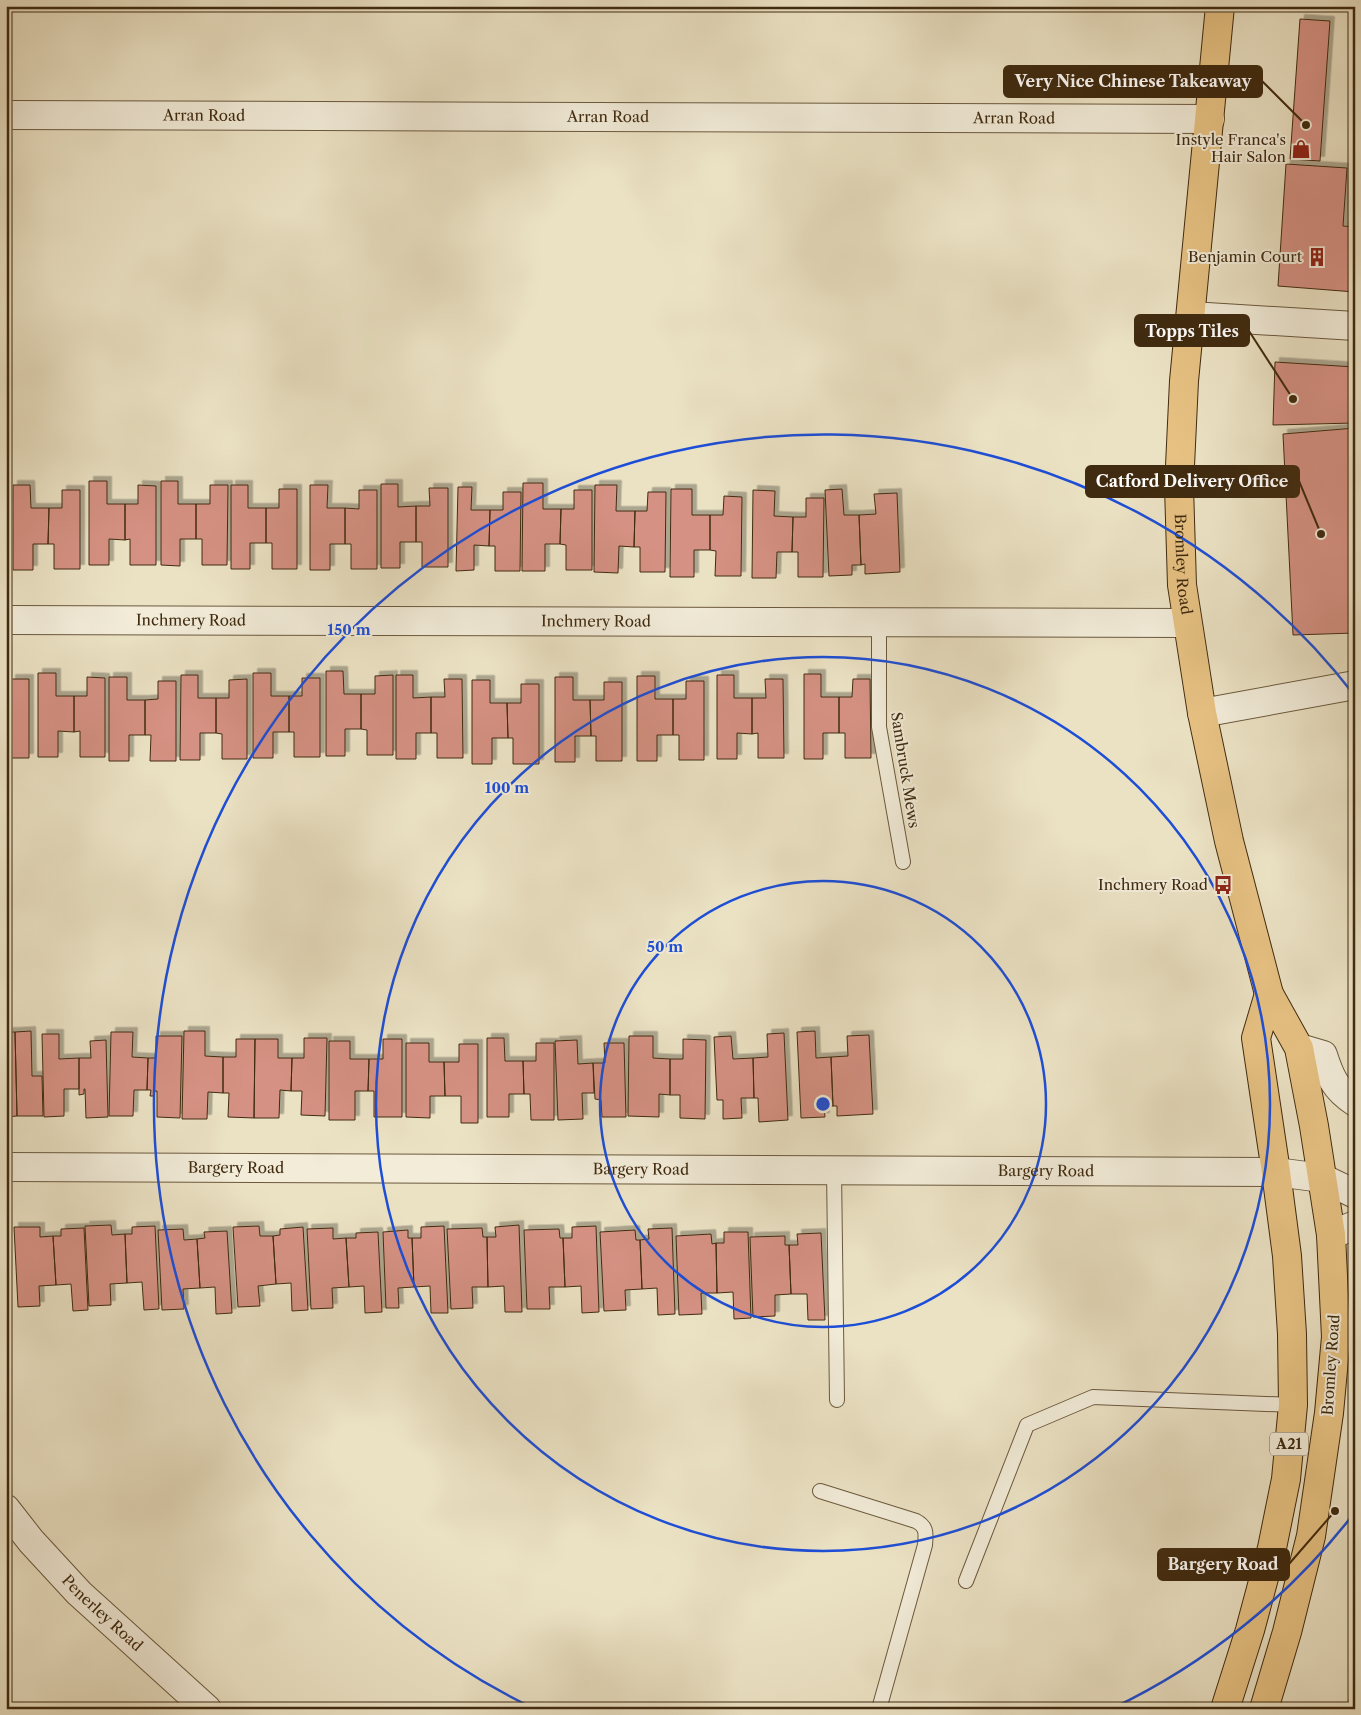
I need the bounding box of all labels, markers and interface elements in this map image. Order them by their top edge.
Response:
callout: Very Nice Chinese Takeaway [1004,66,1262,97]
text: Very Nice Chinese Takeaway [1014,71,1252,91]
street label: Arran Road [162,106,245,125]
street label: Arran Road [566,107,649,126]
street label: Arran Road [972,108,1055,127]
place label: Instyle Franca's Hair Salon [1176,130,1287,166]
shop icon: Instyle Franca's Hair Salon [1290,138,1312,160]
building icon: Benjamin Court [1306,246,1328,268]
place label: Benjamin Court [1188,247,1303,266]
callout: Topps Tiles [1135,315,1249,346]
text: Topps Tiles [1145,321,1239,341]
callout: Catford Delivery Office [1086,466,1299,497]
text: Catford Delivery Office [1096,471,1289,491]
street label: Bromley Road [1171,513,1196,616]
street label: Inchmery Road [136,610,246,630]
street label: Inchmery Road [541,611,651,631]
text: 150 m [327,620,371,639]
street label: Sambruck Mews [887,711,924,829]
text: 100 m [485,778,529,797]
bus stop icon: Inchmery Road [1212,874,1234,896]
place label: Inchmery Road [1098,875,1208,894]
text: 50 m [647,937,683,956]
centre of rings [814,1095,832,1113]
street label: Bargery Road [188,1158,284,1177]
street label: Bargery Road [593,1159,689,1179]
street label: Bargery Road [998,1161,1094,1180]
street label: Bromley Road [1317,1314,1344,1416]
road number: A21 [1270,1432,1308,1456]
callout: Bargery Road [1158,1549,1289,1580]
text: Bargery Road [1167,1554,1279,1574]
street label: Penerley Road [58,1571,147,1655]

